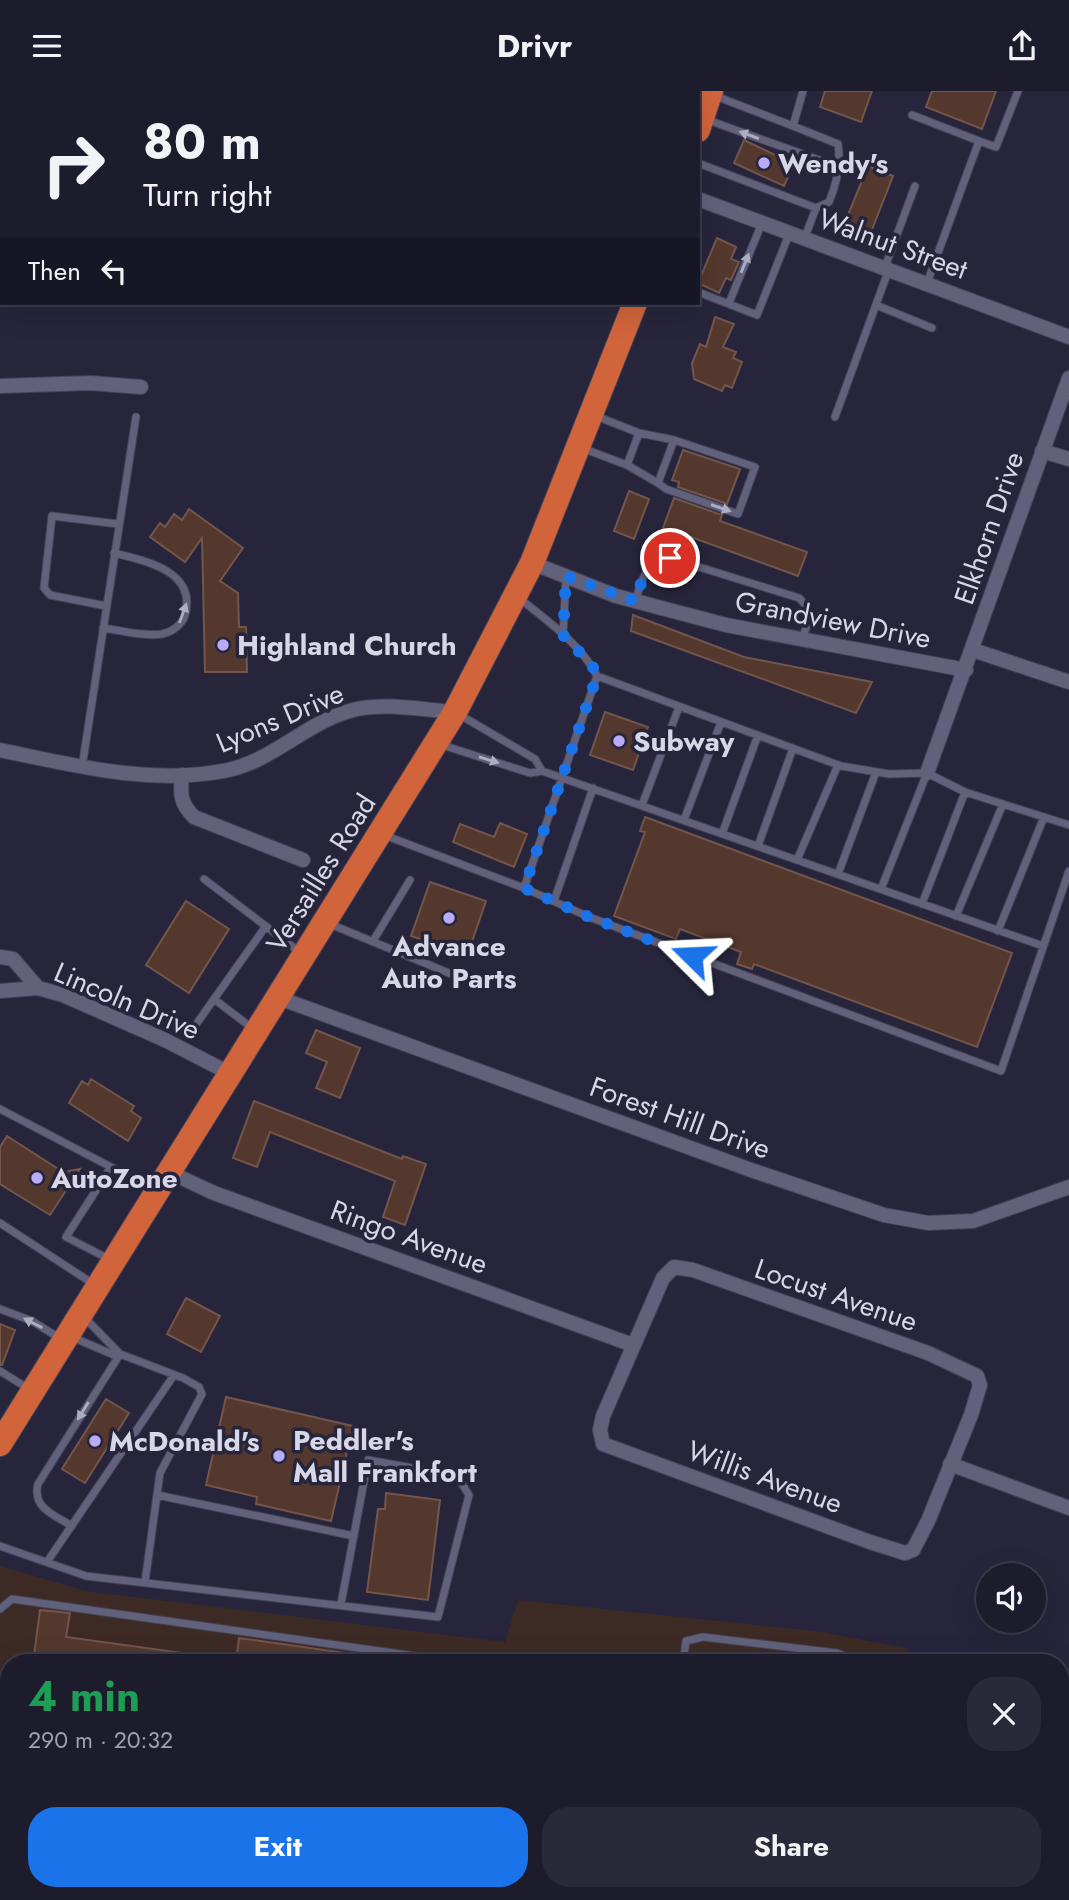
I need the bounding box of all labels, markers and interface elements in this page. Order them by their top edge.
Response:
text: Drivr [497,23,572,69]
icon: menu [28,27,66,65]
icon: share [1003,27,1041,65]
text: 80 m [143,107,261,177]
icon: right [28,119,119,210]
one-way arrow [738,129,759,140]
place label: Wendy's [778,143,888,184]
marker: Wendy's [756,155,772,171]
text: Turn right [143,172,272,218]
street label: Walnut Street [813,198,974,290]
text: Then [28,252,81,290]
icon: left [95,252,133,290]
one-way arrow [740,252,751,273]
street label: Elkhorn Drive [944,446,1034,610]
one-way arrow [710,503,731,514]
pin [640,528,700,588]
icon: arrive [651,539,689,577]
street label: Grandview Drive [732,581,934,659]
one-way arrow [178,602,189,623]
place label: Highland Church [237,625,457,666]
marker: Highland Church [215,637,231,653]
street label: Lyons Drive [210,673,350,763]
place label: Subway [633,721,735,762]
marker: Subway [611,733,627,749]
one-way arrow [478,756,499,766]
street label: Versailles Road [256,786,386,960]
marker: Advance Auto Parts [441,910,457,926]
position arrow [655,919,729,993]
place label: Advance Auto Parts [381,926,517,999]
street label: Lincoln Drive [48,952,206,1050]
street label: Forest Hill Drive [584,1066,776,1170]
place label: AutoZone [50,1158,178,1199]
marker: AutoZone [29,1170,45,1186]
street label: Ringo Avenue [325,1190,493,1284]
street label: Locust Avenue [749,1248,923,1342]
one-way arrow [23,1317,43,1329]
one-way arrow [77,1401,90,1421]
place label: Peddler's Mall Frankfort [293,1420,477,1493]
place label: McDonald's [109,1421,260,1462]
street label: Willis Avenue [682,1430,848,1524]
marker: McDonald's [87,1433,103,1449]
marker: Peddler's Mall Frankfort [271,1448,287,1464]
map controls [976,1563,1046,1633]
button: sound [976,1563,1046,1633]
text: 4 min [28,1666,140,1727]
button: close [967,1677,1041,1751]
text: 290 m · 20:32 [28,1723,173,1757]
button: Exit [28,1807,528,1887]
button: Share [542,1807,1041,1887]

